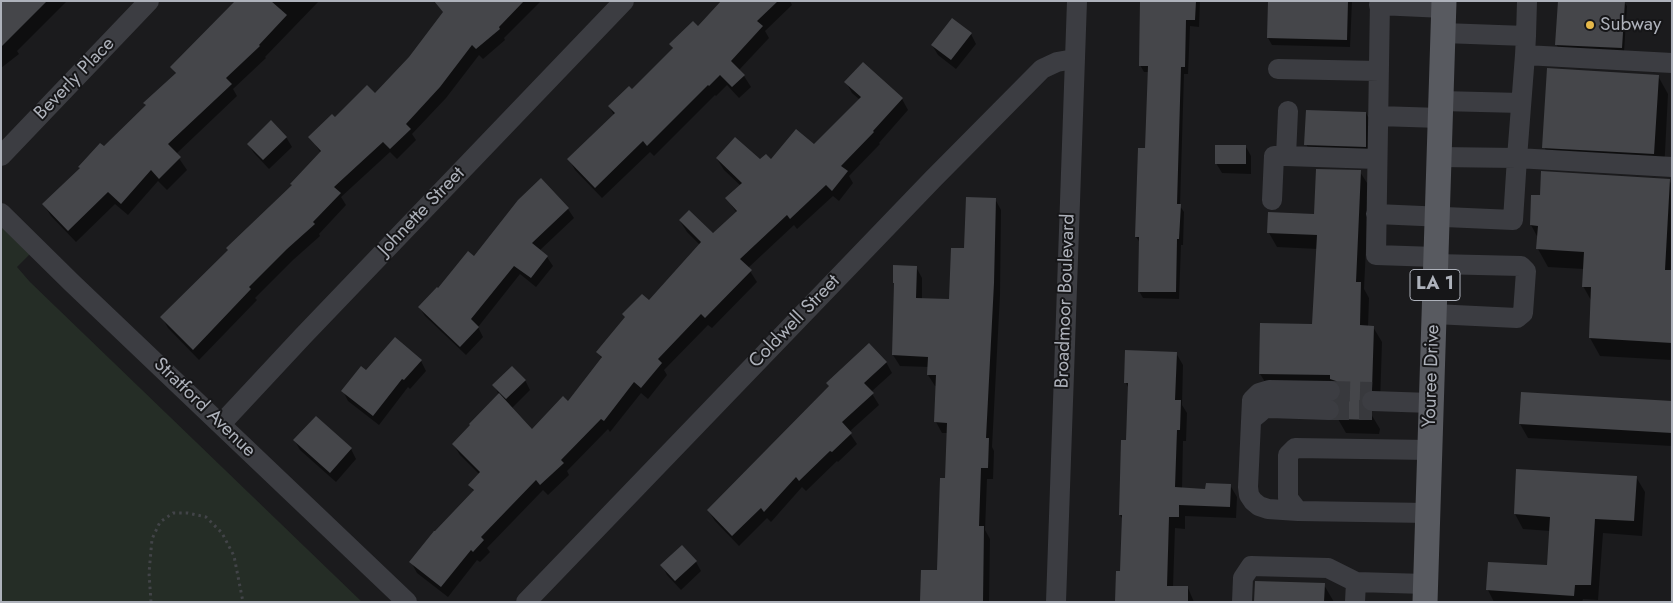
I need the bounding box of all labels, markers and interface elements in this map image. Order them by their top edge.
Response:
place label: Subway [1600,14,1661,36]
marker: Subway [1584,19,1596,31]
street label: Beverly Place [30,33,120,125]
street label: Johnette Street [374,163,470,261]
street label: Broadmoor Boulevard [1052,213,1080,389]
road number: LA 1 [1410,270,1460,300]
street label: Coldwell Street [745,271,845,373]
street label: Youree Drive [1419,324,1445,428]
street label: Stratford Avenue [148,354,260,462]

